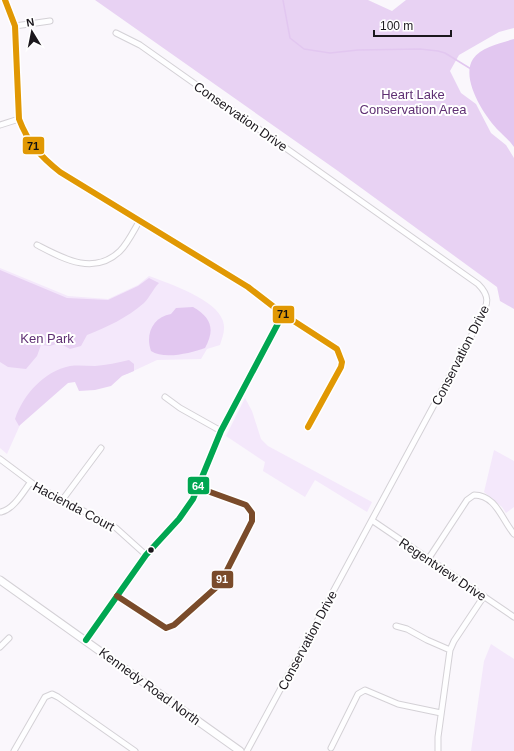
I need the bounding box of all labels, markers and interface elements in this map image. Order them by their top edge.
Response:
north arrow [12,12,52,52]
scale bar [374,12,451,38]
text: N [25,16,35,29]
text: 100 m [380,19,413,33]
street label: Conservation Drive [191,79,290,154]
park label: Heart Lake Conservation Area [360,87,467,117]
line badge: 71 [22,136,45,155]
text: 71 [27,140,39,152]
street label: Conservation Drive [429,303,492,408]
line badge: 71 [272,305,295,324]
text: 71 [277,308,289,320]
park label: Ken Park [20,331,74,346]
line badge: 64 [187,476,210,495]
street label: Hacienda Court [30,479,118,534]
text: 64 [192,480,205,492]
street label: Regentview Drive [396,535,489,604]
unlabelled marker [146,545,156,555]
line badge: 91 [211,570,234,589]
text: 91 [216,573,228,585]
street label: Conservation Drive [275,588,340,693]
street label: Kennedy Road North [96,645,203,728]

